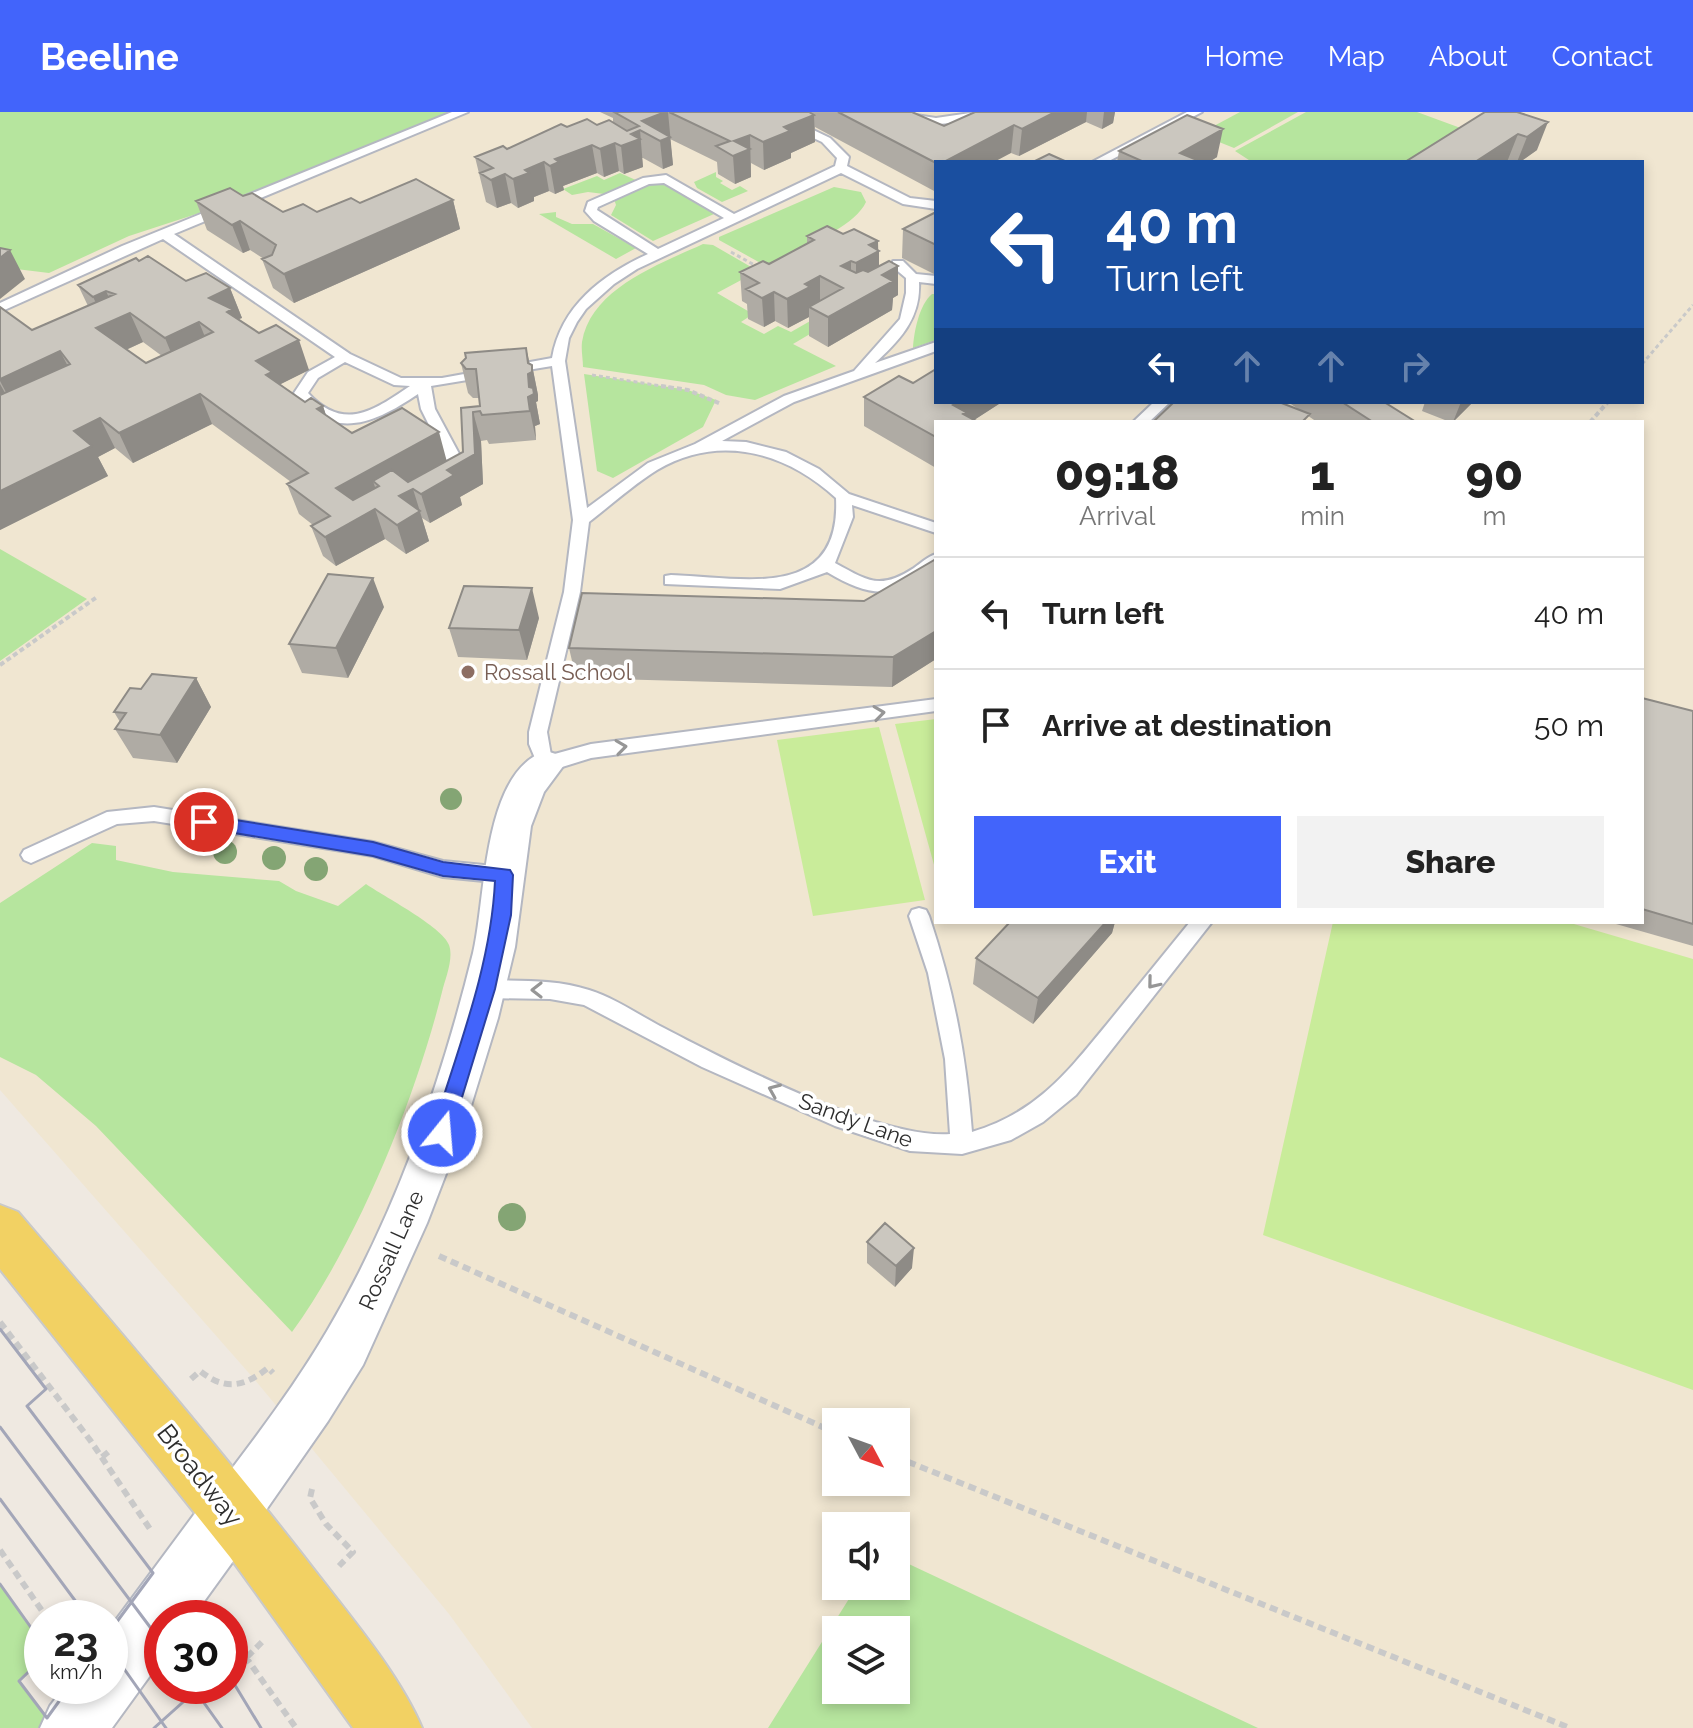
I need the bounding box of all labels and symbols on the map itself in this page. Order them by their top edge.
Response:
place label: Rossall School [484,659,632,685]
marker: Rossall School [459,663,477,681]
one-way arrow [872,705,886,722]
one-way arrow [614,739,628,756]
pin [170,788,238,856]
one-way arrow [1148,973,1163,988]
one-way arrow [530,981,543,999]
one-way arrow [768,1084,782,1100]
street label: Sandy Lane [795,1087,917,1153]
position arrow [400,1091,484,1175]
street label: Rossall Lane [353,1186,429,1314]
north arrow [822,1408,910,1496]
street label: Broadway [151,1418,249,1532]
speed limit sign: 30 [144,1600,248,1704]

